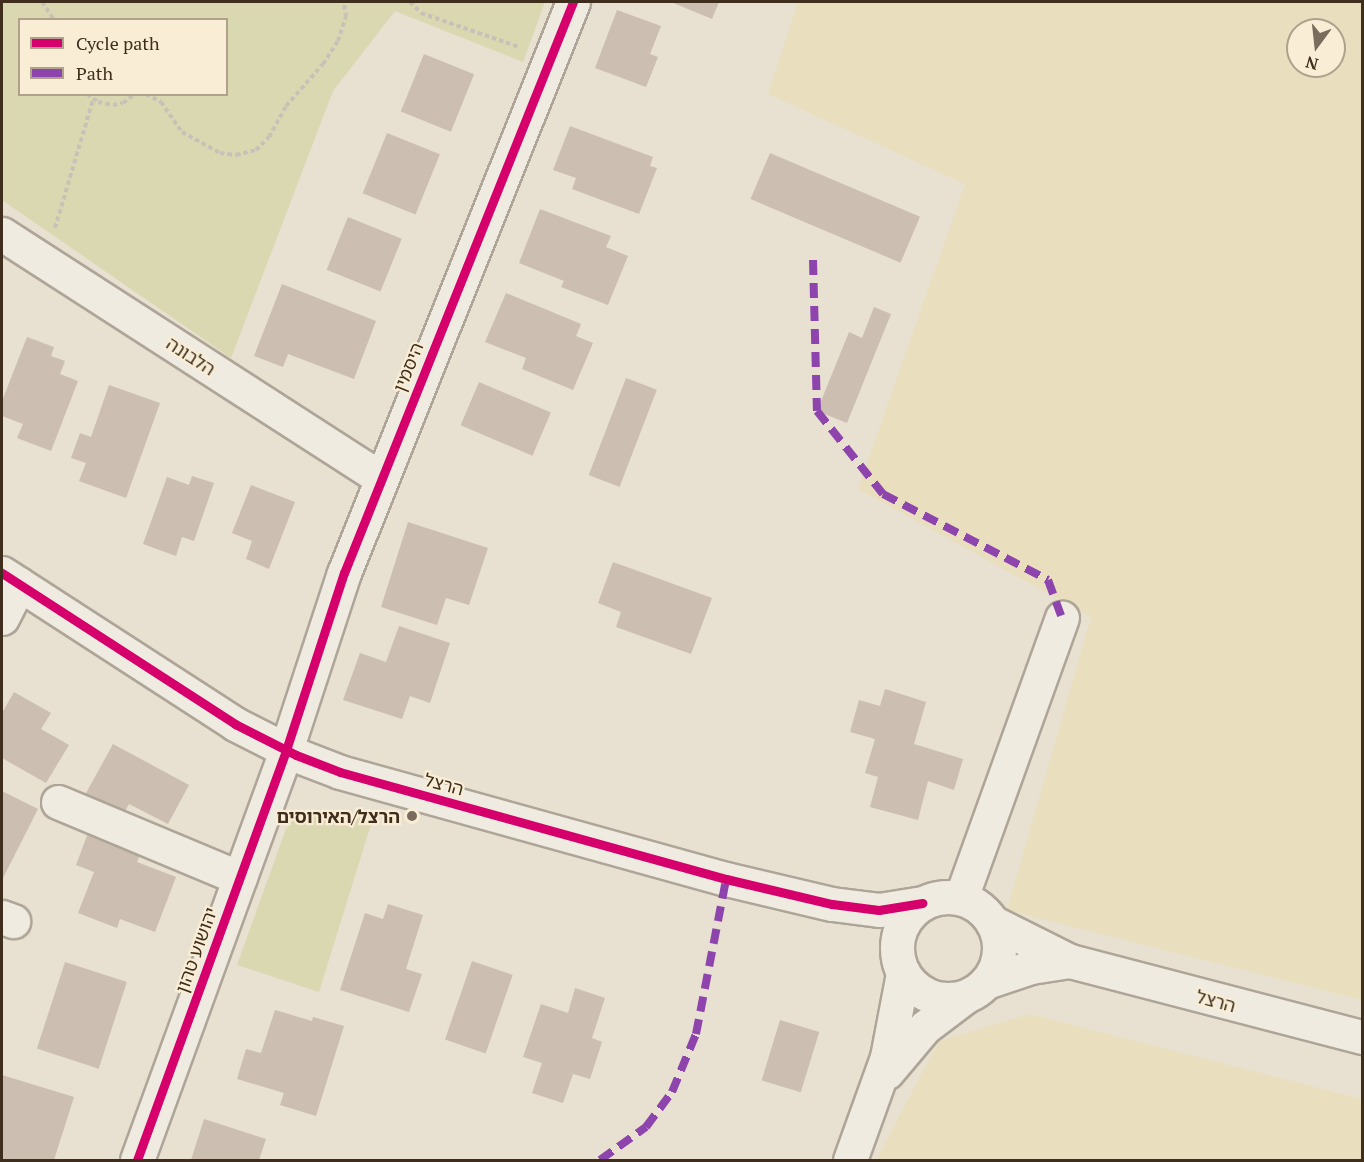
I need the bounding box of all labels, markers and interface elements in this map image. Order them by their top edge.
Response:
legend [18,18,228,96]
north arrow [1286,18,1346,78]
text: Cycle path [76,31,160,55]
text: N [1303,51,1321,76]
text: Path [76,61,113,85]
street label: הלבונה [163,332,219,380]
street label: היסמין [388,339,428,395]
street label: הרצל [422,768,466,800]
place label: הרצל/האירוסים [276,805,400,827]
marker: הרצל/האירוסים [405,809,419,823]
street label: יהושוע טהון [171,904,221,996]
street label: הרצל [1194,985,1238,1017]

